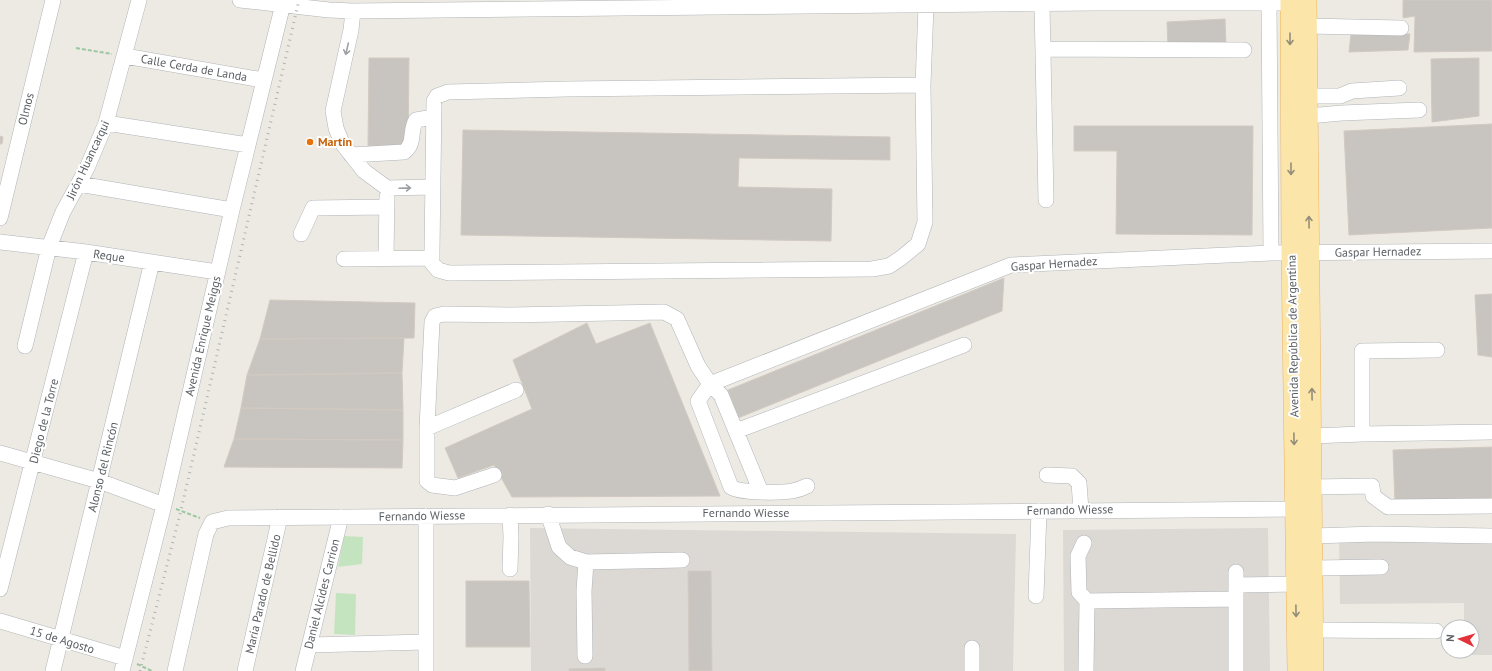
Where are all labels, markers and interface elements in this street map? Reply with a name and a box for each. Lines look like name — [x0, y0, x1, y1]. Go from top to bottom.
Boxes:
one-way arrow — [1286, 32, 1294, 45]
one-way arrow — [343, 43, 350, 56]
street label: Calle Cerda de Landa — [140, 51, 248, 84]
street label: Olmos — [14, 91, 37, 127]
street label: Jirón Huancarqui — [62, 118, 112, 203]
place label: Martín — [318, 134, 352, 149]
marker: Martín — [305, 137, 315, 147]
one-way arrow — [1287, 162, 1295, 175]
one-way arrow — [398, 184, 411, 192]
one-way arrow — [1306, 216, 1313, 229]
street label: Gaspar Hernadez — [1335, 243, 1421, 260]
street label: Reque — [92, 246, 126, 265]
street label: Gaspar Hernadez — [1010, 253, 1098, 274]
street label: Avenida República de Argentina — [1284, 255, 1301, 417]
street label: Avenida Enrique Meiggs — [181, 274, 224, 397]
street label: Diego de la Torre — [26, 377, 61, 465]
one-way arrow — [1308, 388, 1316, 401]
street label: Alonso del Rincón — [84, 420, 121, 514]
one-way arrow — [1290, 432, 1298, 445]
street label: Fernando Wiesse — [1026, 501, 1114, 518]
street label: Fernando Wiesse — [703, 505, 789, 520]
street label: Fernando Wiesse — [378, 507, 466, 524]
street label: María Parado de Bellido — [241, 533, 284, 655]
street label: Daniel Alcides Carrion — [301, 537, 342, 650]
one-way arrow — [1292, 604, 1300, 617]
north arrow — [1440, 619, 1480, 659]
street label: 15 de Agosto — [28, 623, 96, 656]
text: N — [1443, 634, 1457, 642]

